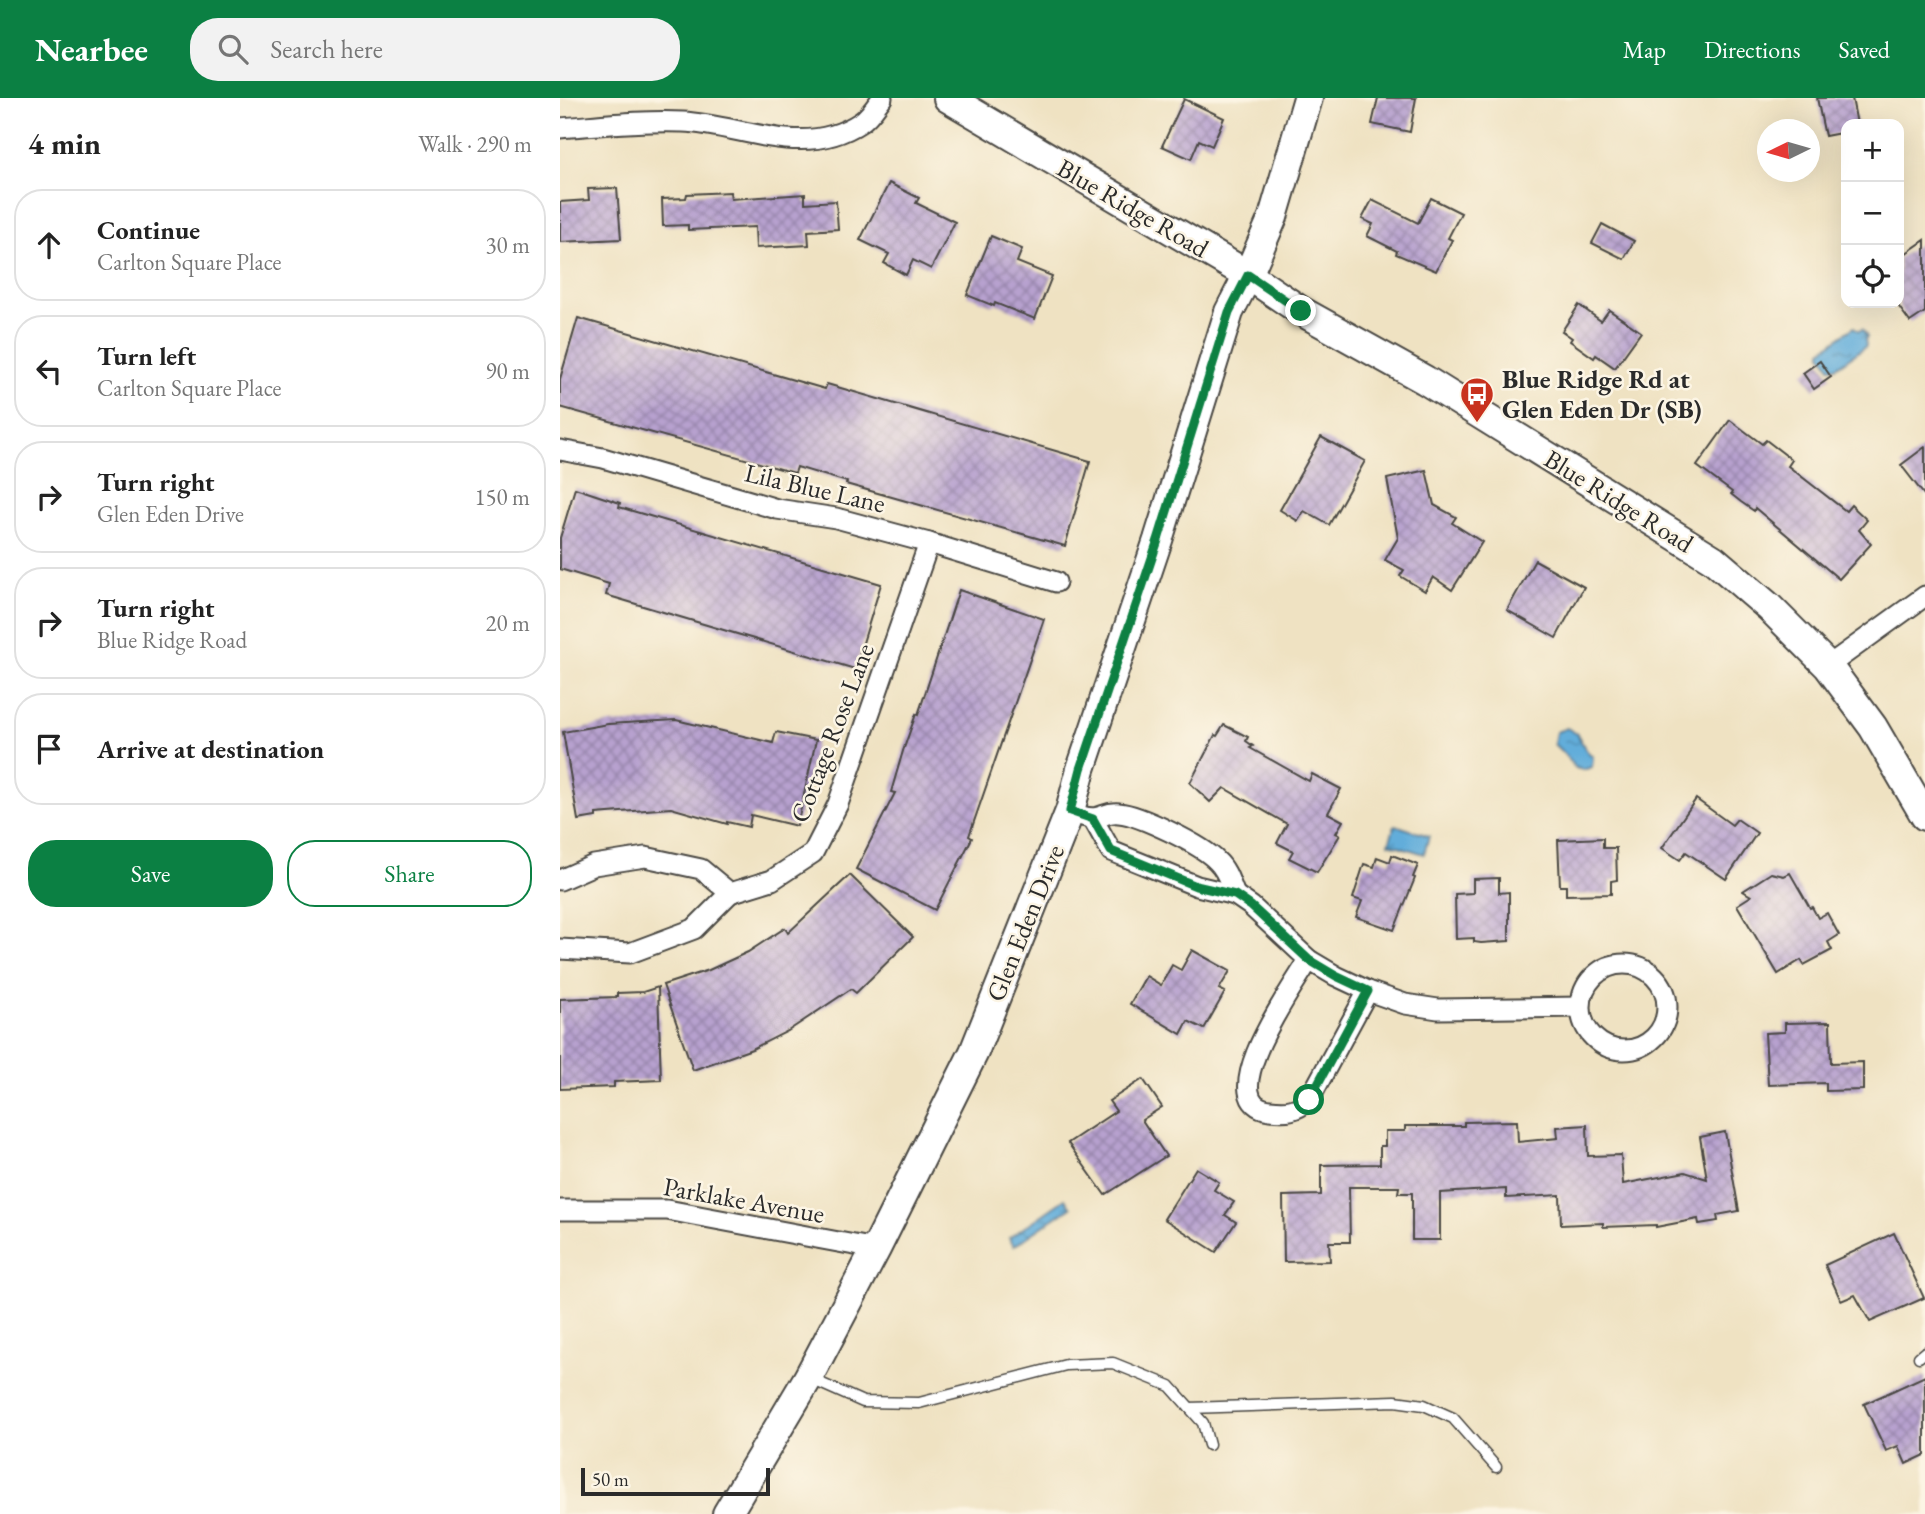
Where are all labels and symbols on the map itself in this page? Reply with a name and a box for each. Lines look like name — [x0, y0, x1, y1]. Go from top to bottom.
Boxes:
north arrow — [1757, 119, 1820, 182]
street label: Blue Ridge Road — [1051, 151, 1216, 266]
route end — [1285, 295, 1316, 326]
place label: Blue Ridge Rd at Glen Eden Dr (SB) — [1502, 362, 1702, 426]
bus stop icon: Blue Ridge Rd at Glen Eden Dr (SB) — [1458, 375, 1496, 424]
street label: Blue Ridge Road — [1538, 442, 1701, 561]
street label: Lila Blue Lane — [741, 455, 889, 521]
street label: Cottage Rose Lane — [782, 639, 882, 827]
street label: Glen Eden Drive — [978, 840, 1072, 1006]
route start — [1293, 1084, 1324, 1115]
street label: Parklake Avenue — [661, 1169, 827, 1231]
scale bar — [581, 1465, 770, 1497]

